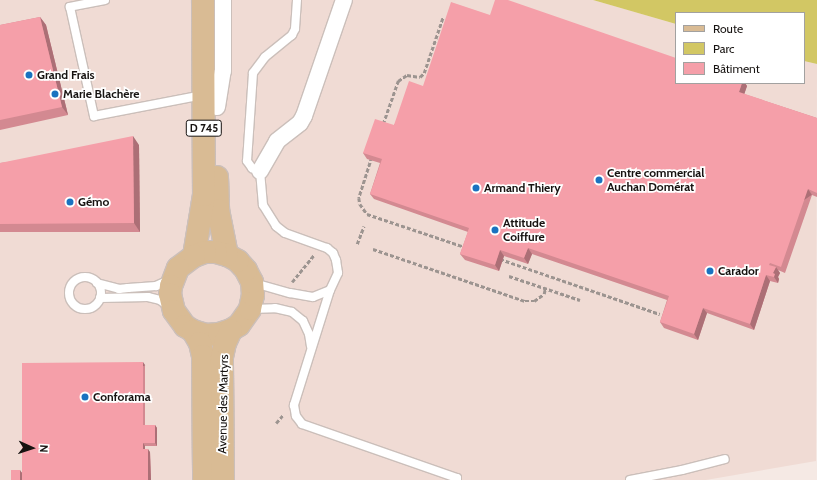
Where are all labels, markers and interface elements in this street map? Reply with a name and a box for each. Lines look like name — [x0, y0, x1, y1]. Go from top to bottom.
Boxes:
legend — [675, 12, 805, 84]
text: Route — [713, 21, 743, 36]
text: Parc — [713, 41, 735, 56]
text: Bâtiment — [713, 61, 760, 76]
place label: Grand Frais — [37, 68, 95, 82]
marker: Grand Frais — [24, 70, 34, 80]
place label: Marie Blachère — [63, 87, 139, 101]
marker: Marie Blachère — [50, 89, 60, 99]
road number: D 745 — [185, 119, 223, 137]
place label: Centre commercial Auchan Domérat — [607, 166, 704, 194]
marker: Centre commercial Auchan Domérat — [594, 175, 604, 185]
place label: Armand Thiery — [484, 181, 561, 195]
marker: Armand Thiery — [471, 183, 481, 193]
place label: Gémo — [78, 195, 109, 209]
marker: Gémo — [65, 197, 75, 207]
place label: Attitude Coiffure — [503, 216, 545, 244]
marker: Attitude Coiffure — [490, 225, 500, 235]
place label: Carador — [718, 264, 759, 278]
marker: Carador — [705, 266, 715, 276]
street label: Avenue des Martyrs — [215, 354, 231, 454]
place label: Conforama — [93, 390, 151, 404]
marker: Conforama — [80, 392, 90, 402]
north arrow — [12, 428, 52, 468]
text: N — [37, 444, 51, 453]

